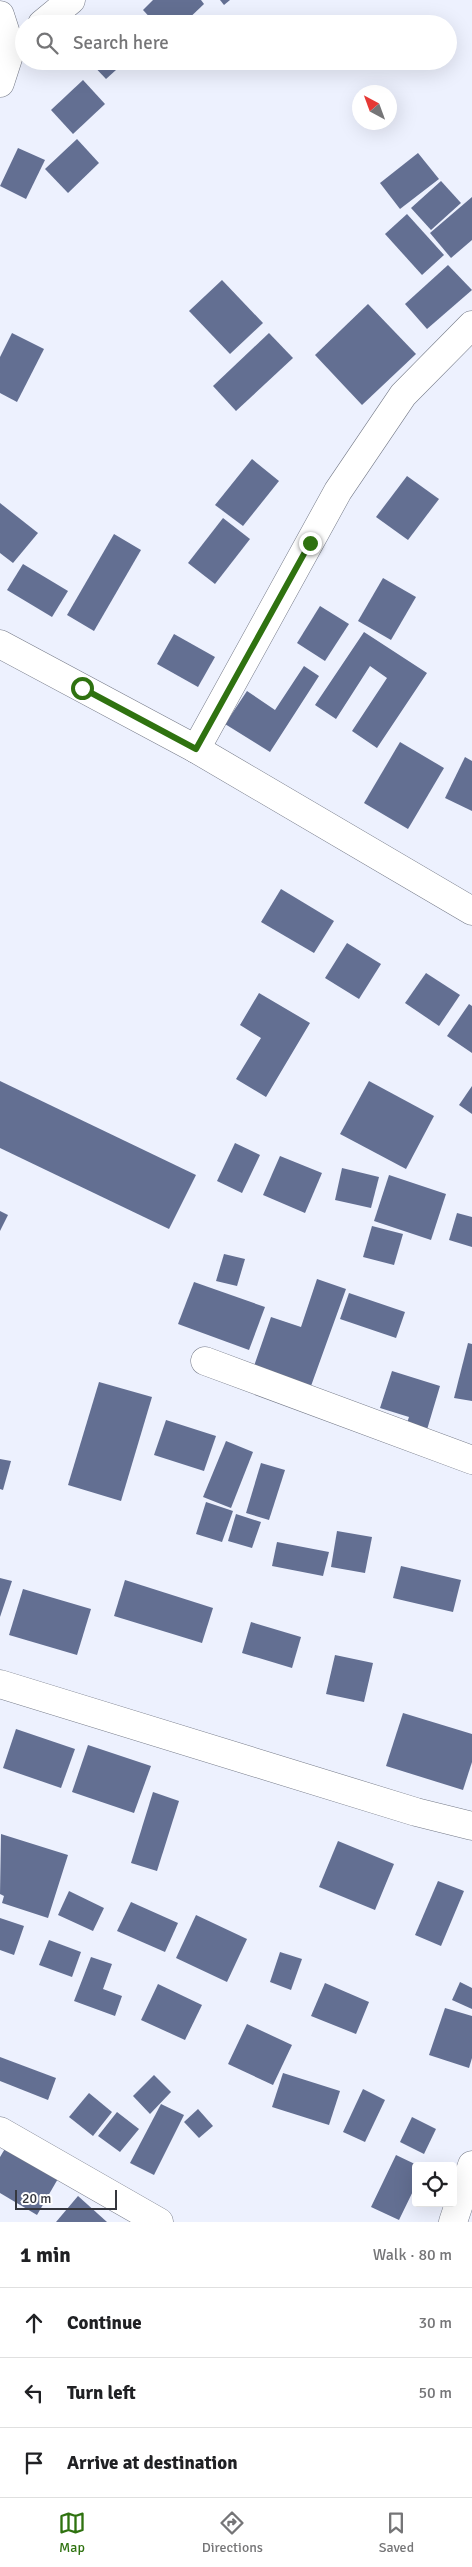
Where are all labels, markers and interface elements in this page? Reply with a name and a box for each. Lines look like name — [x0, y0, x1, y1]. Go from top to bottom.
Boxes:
search box — [15, 15, 457, 70]
icon: search — [33, 29, 61, 57]
text: Search here — [73, 31, 169, 55]
north arrow — [352, 85, 397, 130]
route end — [299, 532, 322, 555]
route start — [71, 677, 94, 700]
map controls — [412, 2162, 457, 2207]
button: locate — [412, 2162, 457, 2207]
scale bar — [15, 2187, 118, 2210]
text: 20 m — [22, 2190, 51, 2207]
text: 1 min — [20, 2242, 71, 2268]
text: Walk · 80 m — [373, 2245, 452, 2265]
icon: ahead — [20, 2309, 48, 2337]
text: Continue — [67, 2311, 142, 2335]
text: 30 m — [418, 2313, 452, 2333]
icon: left — [20, 2379, 48, 2407]
text: Turn left — [67, 2381, 136, 2405]
text: 50 m — [418, 2383, 452, 2403]
icon: arrive — [20, 2449, 48, 2477]
text: Arrive at destination — [67, 2451, 238, 2475]
tab: Map — [58, 2509, 86, 2556]
tab: Directions — [202, 2509, 263, 2556]
tab: Saved — [379, 2509, 414, 2556]

